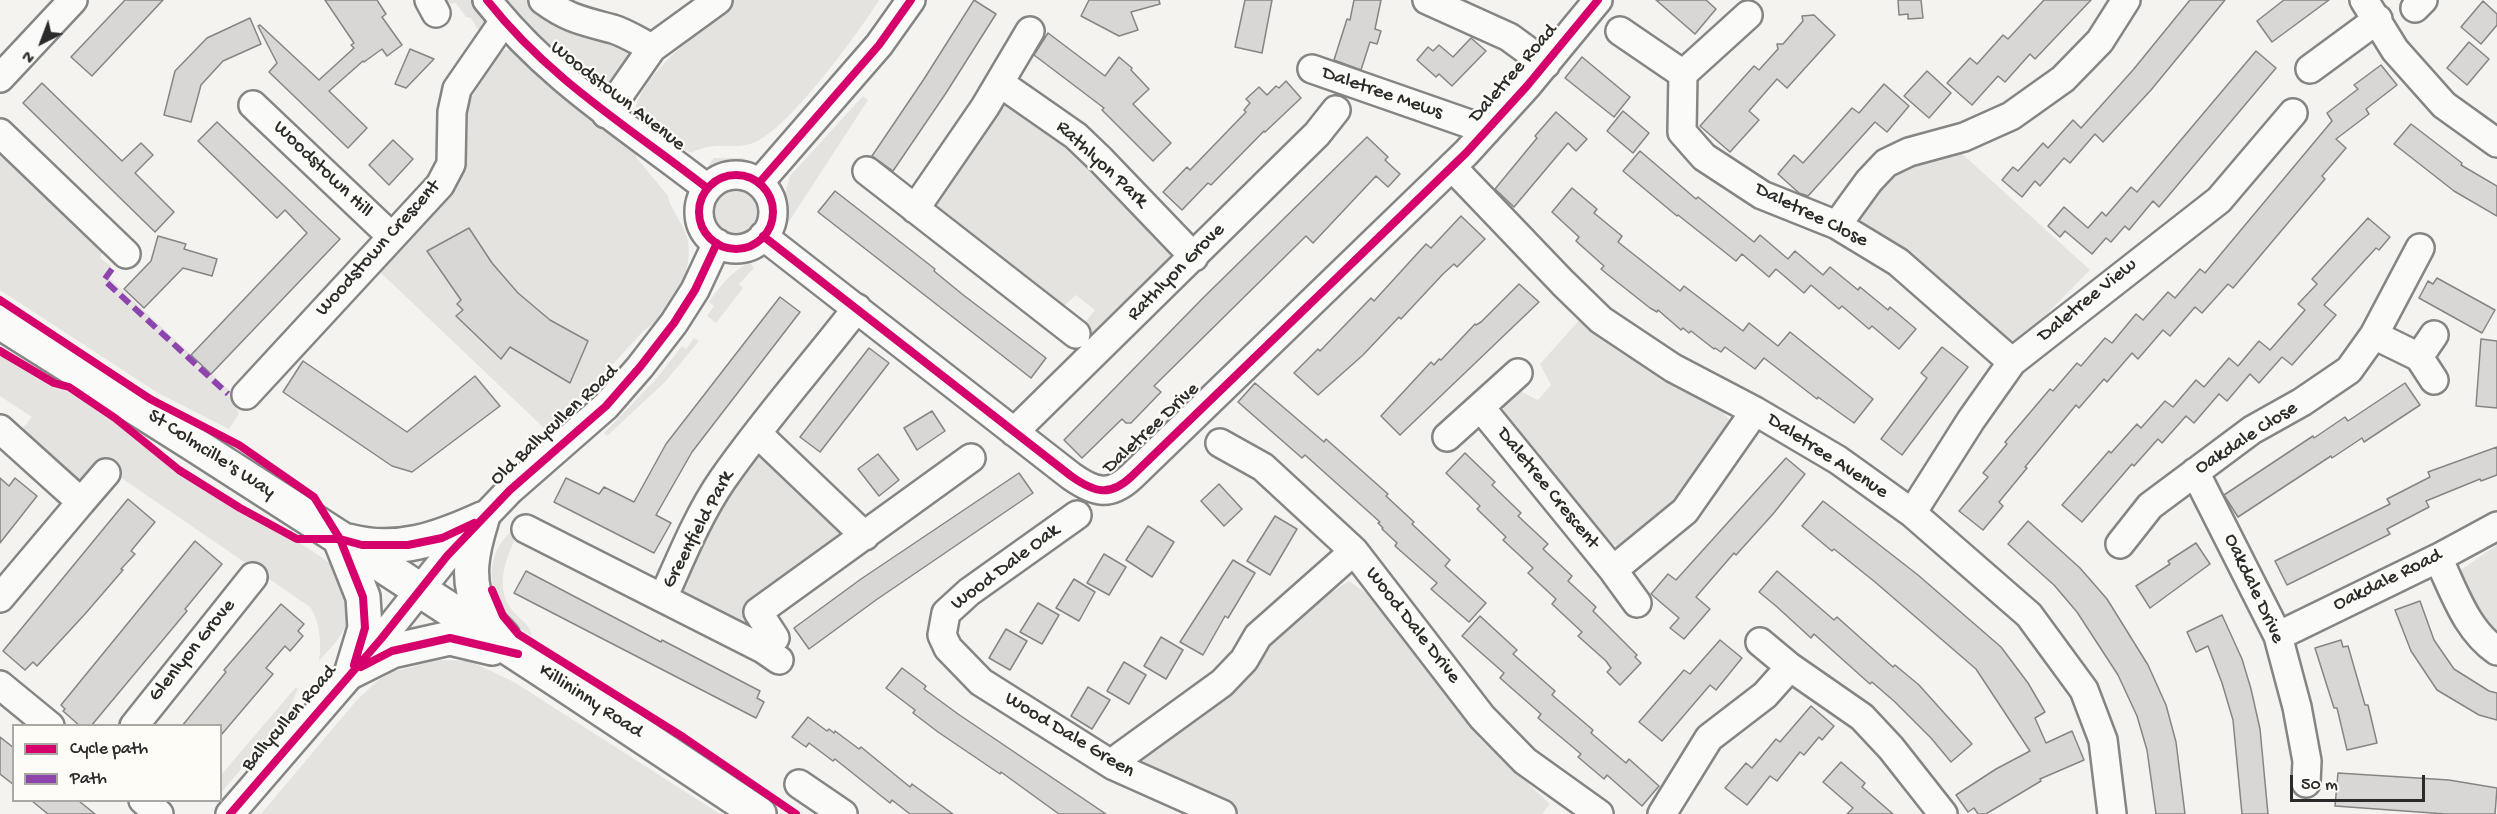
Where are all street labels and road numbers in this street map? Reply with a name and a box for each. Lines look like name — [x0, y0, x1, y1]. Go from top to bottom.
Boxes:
street label: Daletree Road — [1465, 20, 1563, 128]
street label: Woodstown Avenue — [544, 37, 690, 157]
street label: Daletree Mews — [1318, 62, 1446, 126]
street label: Woodstown Hill — [267, 116, 377, 224]
street label: Rathlyon Park — [1050, 116, 1152, 214]
street label: Woodstown Crescent — [311, 176, 447, 322]
street label: Daletree Close — [1751, 178, 1871, 254]
street label: Rathlyon Grove — [1123, 219, 1231, 327]
street label: Daletree View — [2034, 254, 2142, 348]
street label: Old Ballycullen Road — [486, 361, 624, 491]
street label: Daletree Drive — [1099, 378, 1205, 480]
street label: Oakdale Close — [2191, 397, 2303, 481]
street label: St Colmcille's Way — [143, 405, 279, 505]
street label: Daletree Avenue — [1762, 409, 1892, 505]
street label: Daletree Crescent — [1491, 423, 1603, 555]
street label: Greenfield Park — [658, 467, 740, 593]
street label: Wood Dale Oak — [947, 519, 1065, 617]
street label: Oakdale Drive — [2217, 530, 2289, 648]
street label: Oakdale Road — [2330, 544, 2446, 618]
street label: Wood Dale Drive — [1359, 563, 1465, 689]
street label: Glenlyon Grove — [144, 595, 242, 707]
street label: Killininny Road — [533, 659, 647, 745]
street label: Ballycullen Road — [237, 661, 343, 777]
street label: Wood Dale Green — [1000, 688, 1138, 784]

